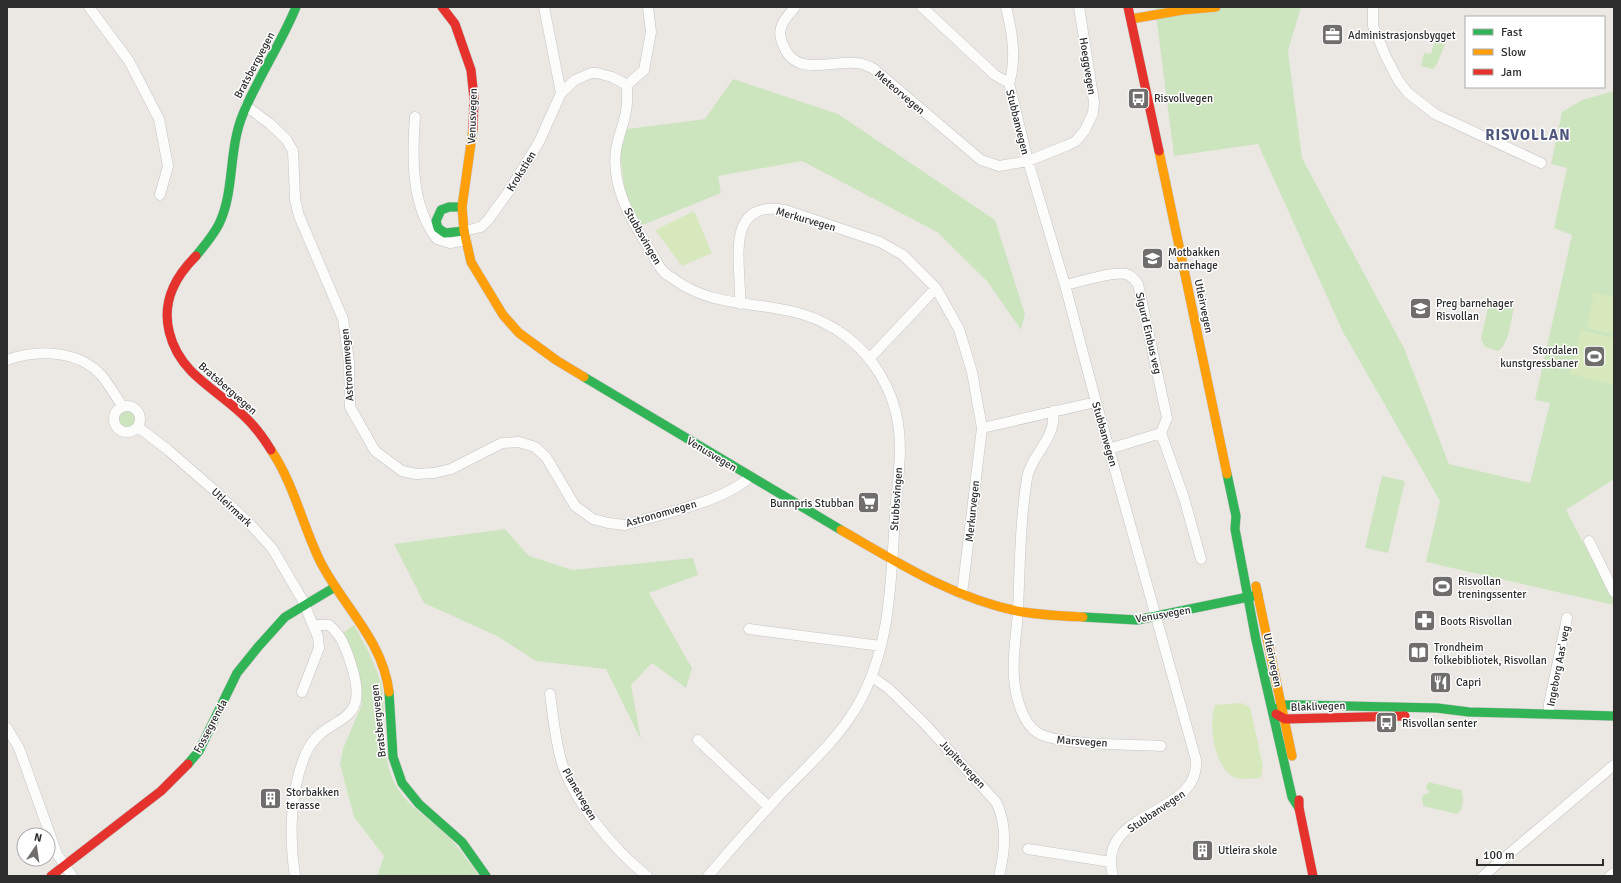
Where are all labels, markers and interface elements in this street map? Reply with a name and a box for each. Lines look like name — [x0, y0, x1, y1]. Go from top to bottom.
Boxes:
legend — [1465, 16, 1605, 88]
office icon: Administrasjonsbygget — [1320, 22, 1346, 48]
text: Fast — [1501, 25, 1522, 40]
place label: Administrasjonsbygget — [1348, 29, 1456, 42]
street label: Bratsbergvegen — [231, 30, 277, 101]
street label: Hoeggvegen — [1077, 36, 1098, 96]
text: Slow — [1501, 45, 1526, 60]
text: Jam — [1501, 65, 1522, 80]
street label: Meteorvegen — [872, 68, 927, 117]
bus stop icon: Risvollvegen — [1126, 85, 1152, 111]
street label: Venusvegen — [465, 88, 480, 144]
street label: Stubbanvegen — [1003, 88, 1032, 156]
place label: Risvollvegen — [1154, 92, 1213, 105]
district label: RISVOLLAN — [1485, 126, 1571, 144]
street label: Krokstien — [504, 149, 539, 194]
street label: Stubbsvingen — [621, 205, 664, 267]
street label: Merkurvegen — [774, 205, 837, 234]
school or university icon: Motbakken barnehage — [1139, 245, 1165, 271]
place label: Motbakken barnehage — [1168, 246, 1220, 272]
street label: Utleirvegen — [1191, 278, 1216, 334]
street label: Sigurd Einbus veg — [1133, 291, 1164, 375]
school or university icon: Preg barnehager Risvollan — [1407, 296, 1433, 322]
place label: Preg barnehager Risvollan — [1436, 297, 1513, 323]
street label: Astronomvegen — [338, 328, 357, 402]
sports icon: Stordalen kunstgressbaner — [1581, 343, 1607, 369]
place label: Stordalen kunstgressbaner — [1500, 344, 1578, 370]
street label: Bratsbergvegen — [196, 359, 260, 417]
street label: Stubbanvegen — [1089, 400, 1120, 468]
street label: Venusvegen — [684, 434, 739, 474]
street label: Stubbsvingen — [888, 467, 905, 531]
street label: Merkurvegen — [963, 480, 982, 542]
street label: Utleirmark — [209, 485, 255, 530]
supermarket icon: Bunnpris Stubban — [856, 490, 882, 516]
street label: Astronomvegen — [624, 497, 698, 530]
place label: Bunnpris Stubban — [770, 497, 854, 510]
sports icon: Risvollan treningssenter — [1430, 574, 1456, 600]
place label: Risvollan treningssenter — [1458, 575, 1526, 601]
street label: Venusvegen — [1134, 603, 1192, 626]
pharmacy icon: Boots Risvollan — [1411, 608, 1437, 634]
place label: Boots Risvollan — [1440, 615, 1512, 628]
street label: Ingeborg Aas' veg — [1544, 624, 1573, 708]
street label: Utleirvegen — [1260, 632, 1285, 688]
library icon: Trondheim folkebibliotek, Risvollan — [1405, 640, 1431, 666]
place label: Trondheim folkebibliotek, Risvollan — [1434, 641, 1547, 667]
restaurant icon: Capri — [1428, 669, 1454, 695]
place label: Capri — [1456, 676, 1481, 689]
street label: Bratsbergvegen — [368, 684, 389, 758]
street label: Fossegrenda — [191, 697, 230, 755]
street label: Blaklivegen — [1291, 699, 1346, 714]
bus stop icon: Risvollan senter — [1374, 710, 1400, 736]
place label: Risvollan senter — [1402, 717, 1477, 730]
street label: Marsvegen — [1056, 733, 1108, 750]
street label: Jupitervegen — [937, 738, 988, 791]
street label: Planetvegen — [559, 766, 600, 823]
building icon: Storbakken terasse — [257, 785, 283, 811]
place label: Storbakken terasse — [286, 786, 339, 812]
street label: Stubbanvegen — [1125, 787, 1188, 835]
north arrow — [16, 827, 56, 867]
text: N — [33, 831, 43, 845]
building icon: Utleira skole — [1189, 837, 1215, 863]
scale bar — [1477, 841, 1603, 867]
place label: Utleira skole — [1218, 844, 1277, 857]
text: 100 m — [1483, 848, 1515, 863]

